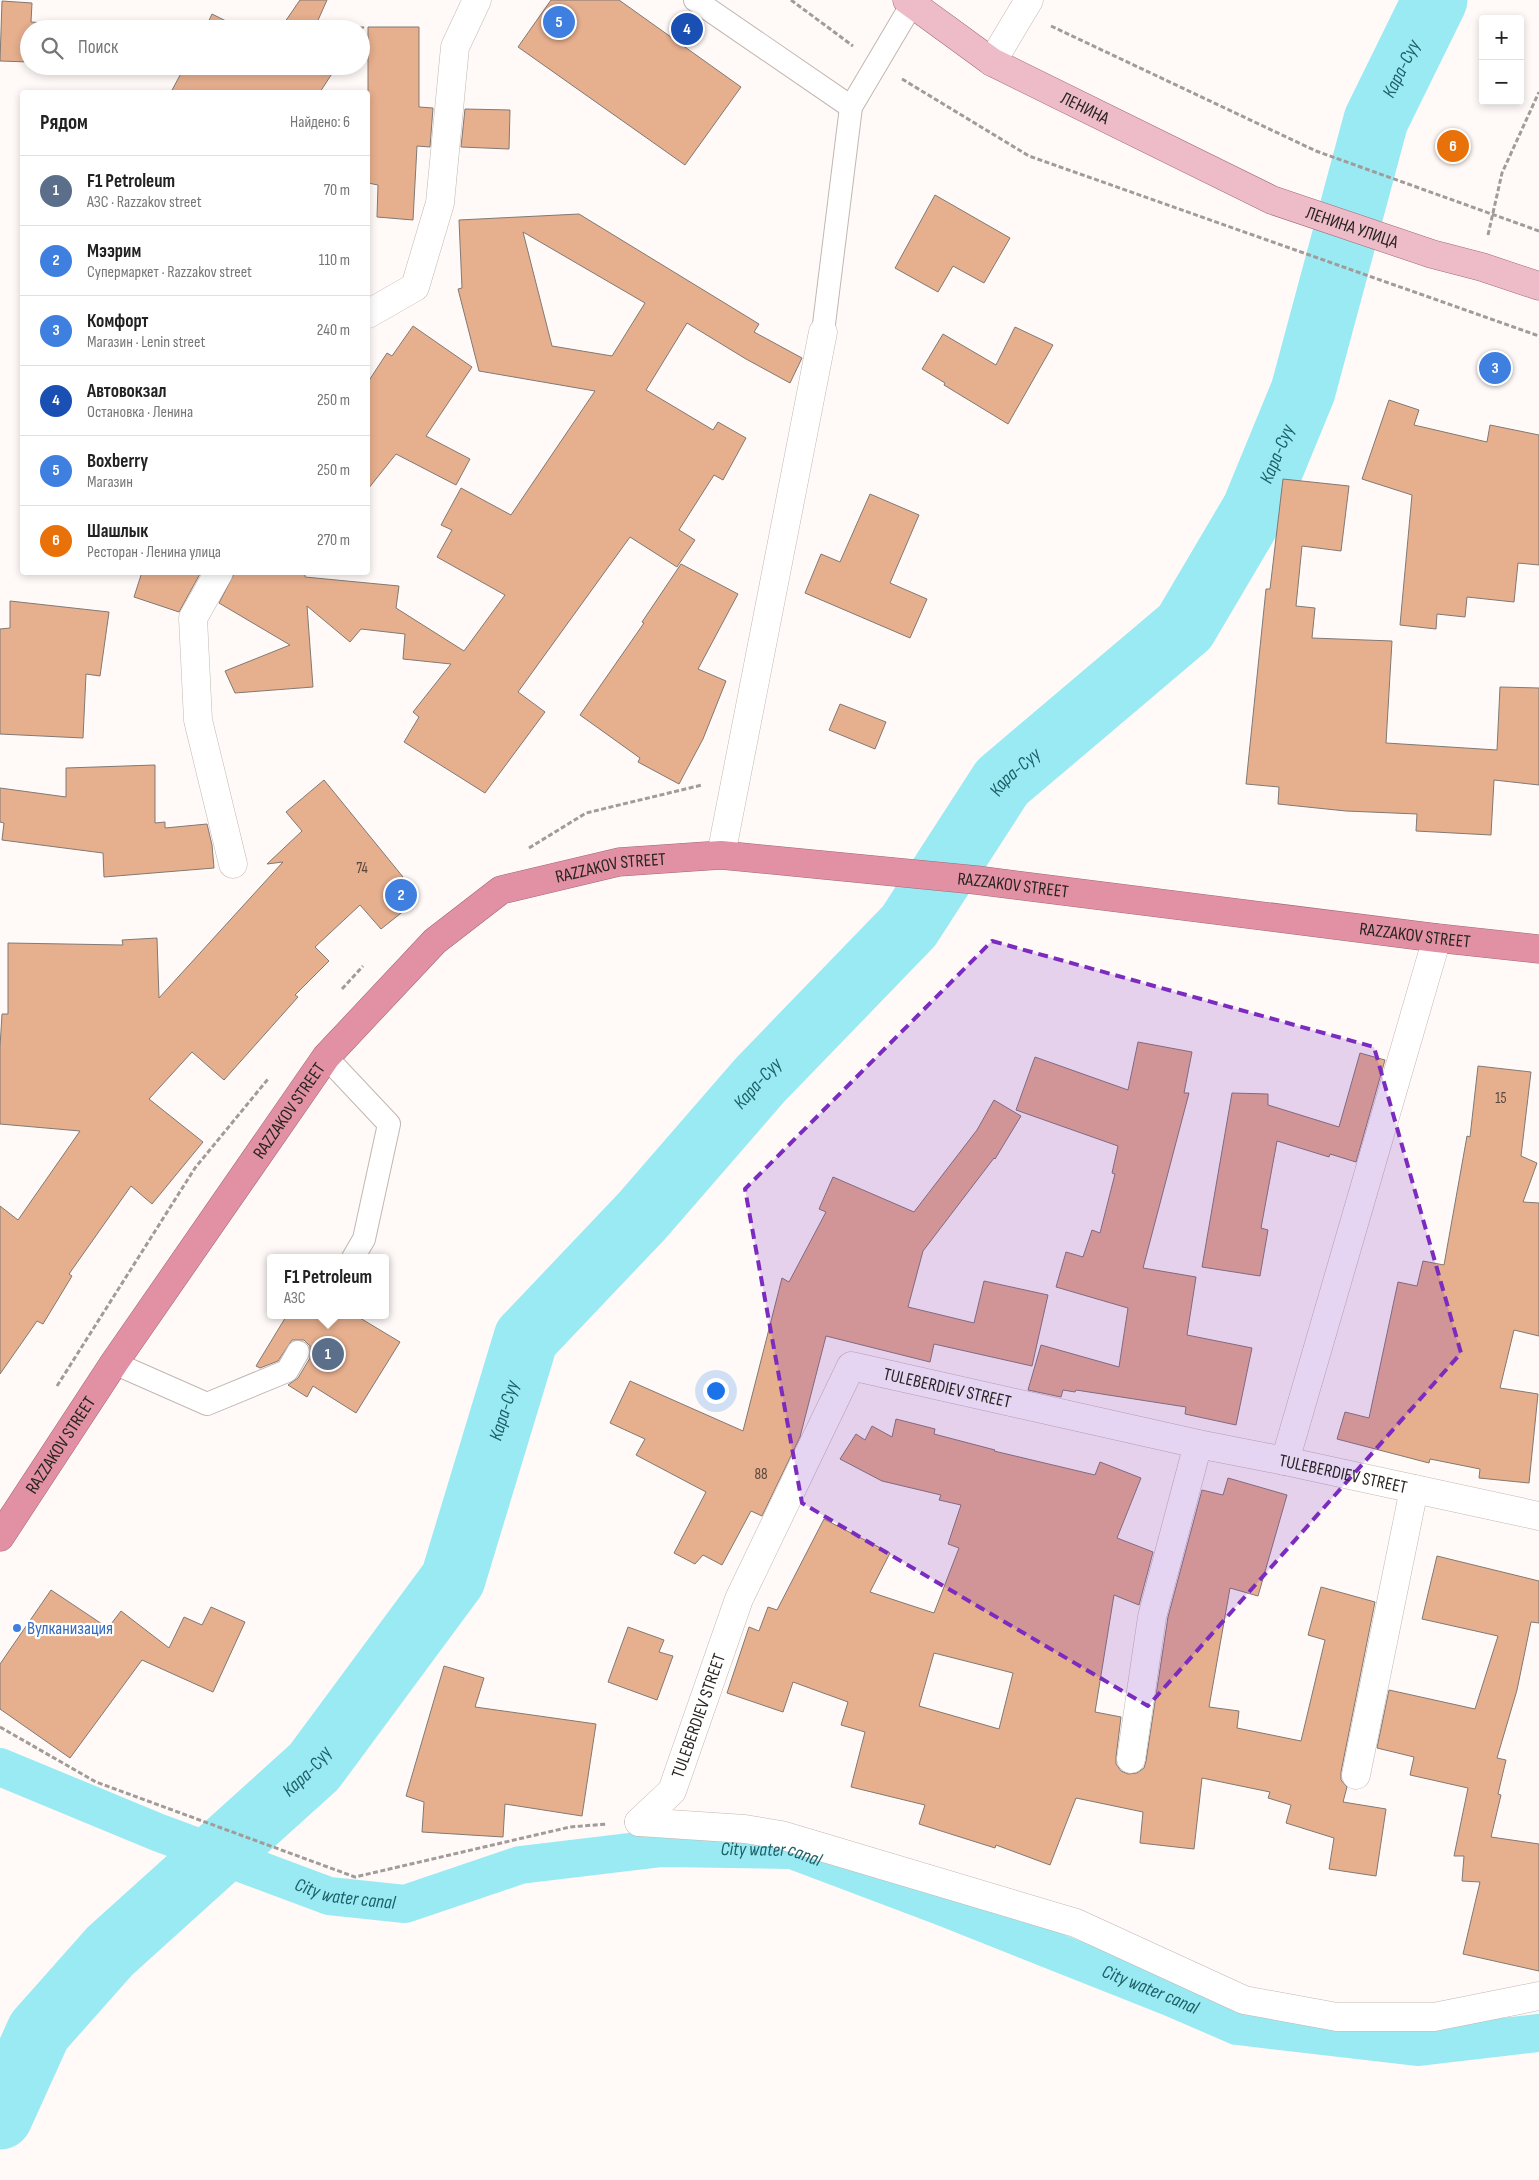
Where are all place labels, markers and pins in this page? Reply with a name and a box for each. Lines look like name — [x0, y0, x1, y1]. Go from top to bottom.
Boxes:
pin: 5 — [543, 3, 575, 41]
pin: 4 — [671, 10, 703, 48]
pin: 6 — [1437, 127, 1469, 165]
pin: 3 — [1479, 349, 1511, 387]
pin: 2 — [385, 876, 417, 914]
pin: 1 — [312, 1335, 344, 1373]
place label: Вулканизация — [27, 1618, 113, 1639]
marker: Вулканизация — [11, 1622, 23, 1634]

